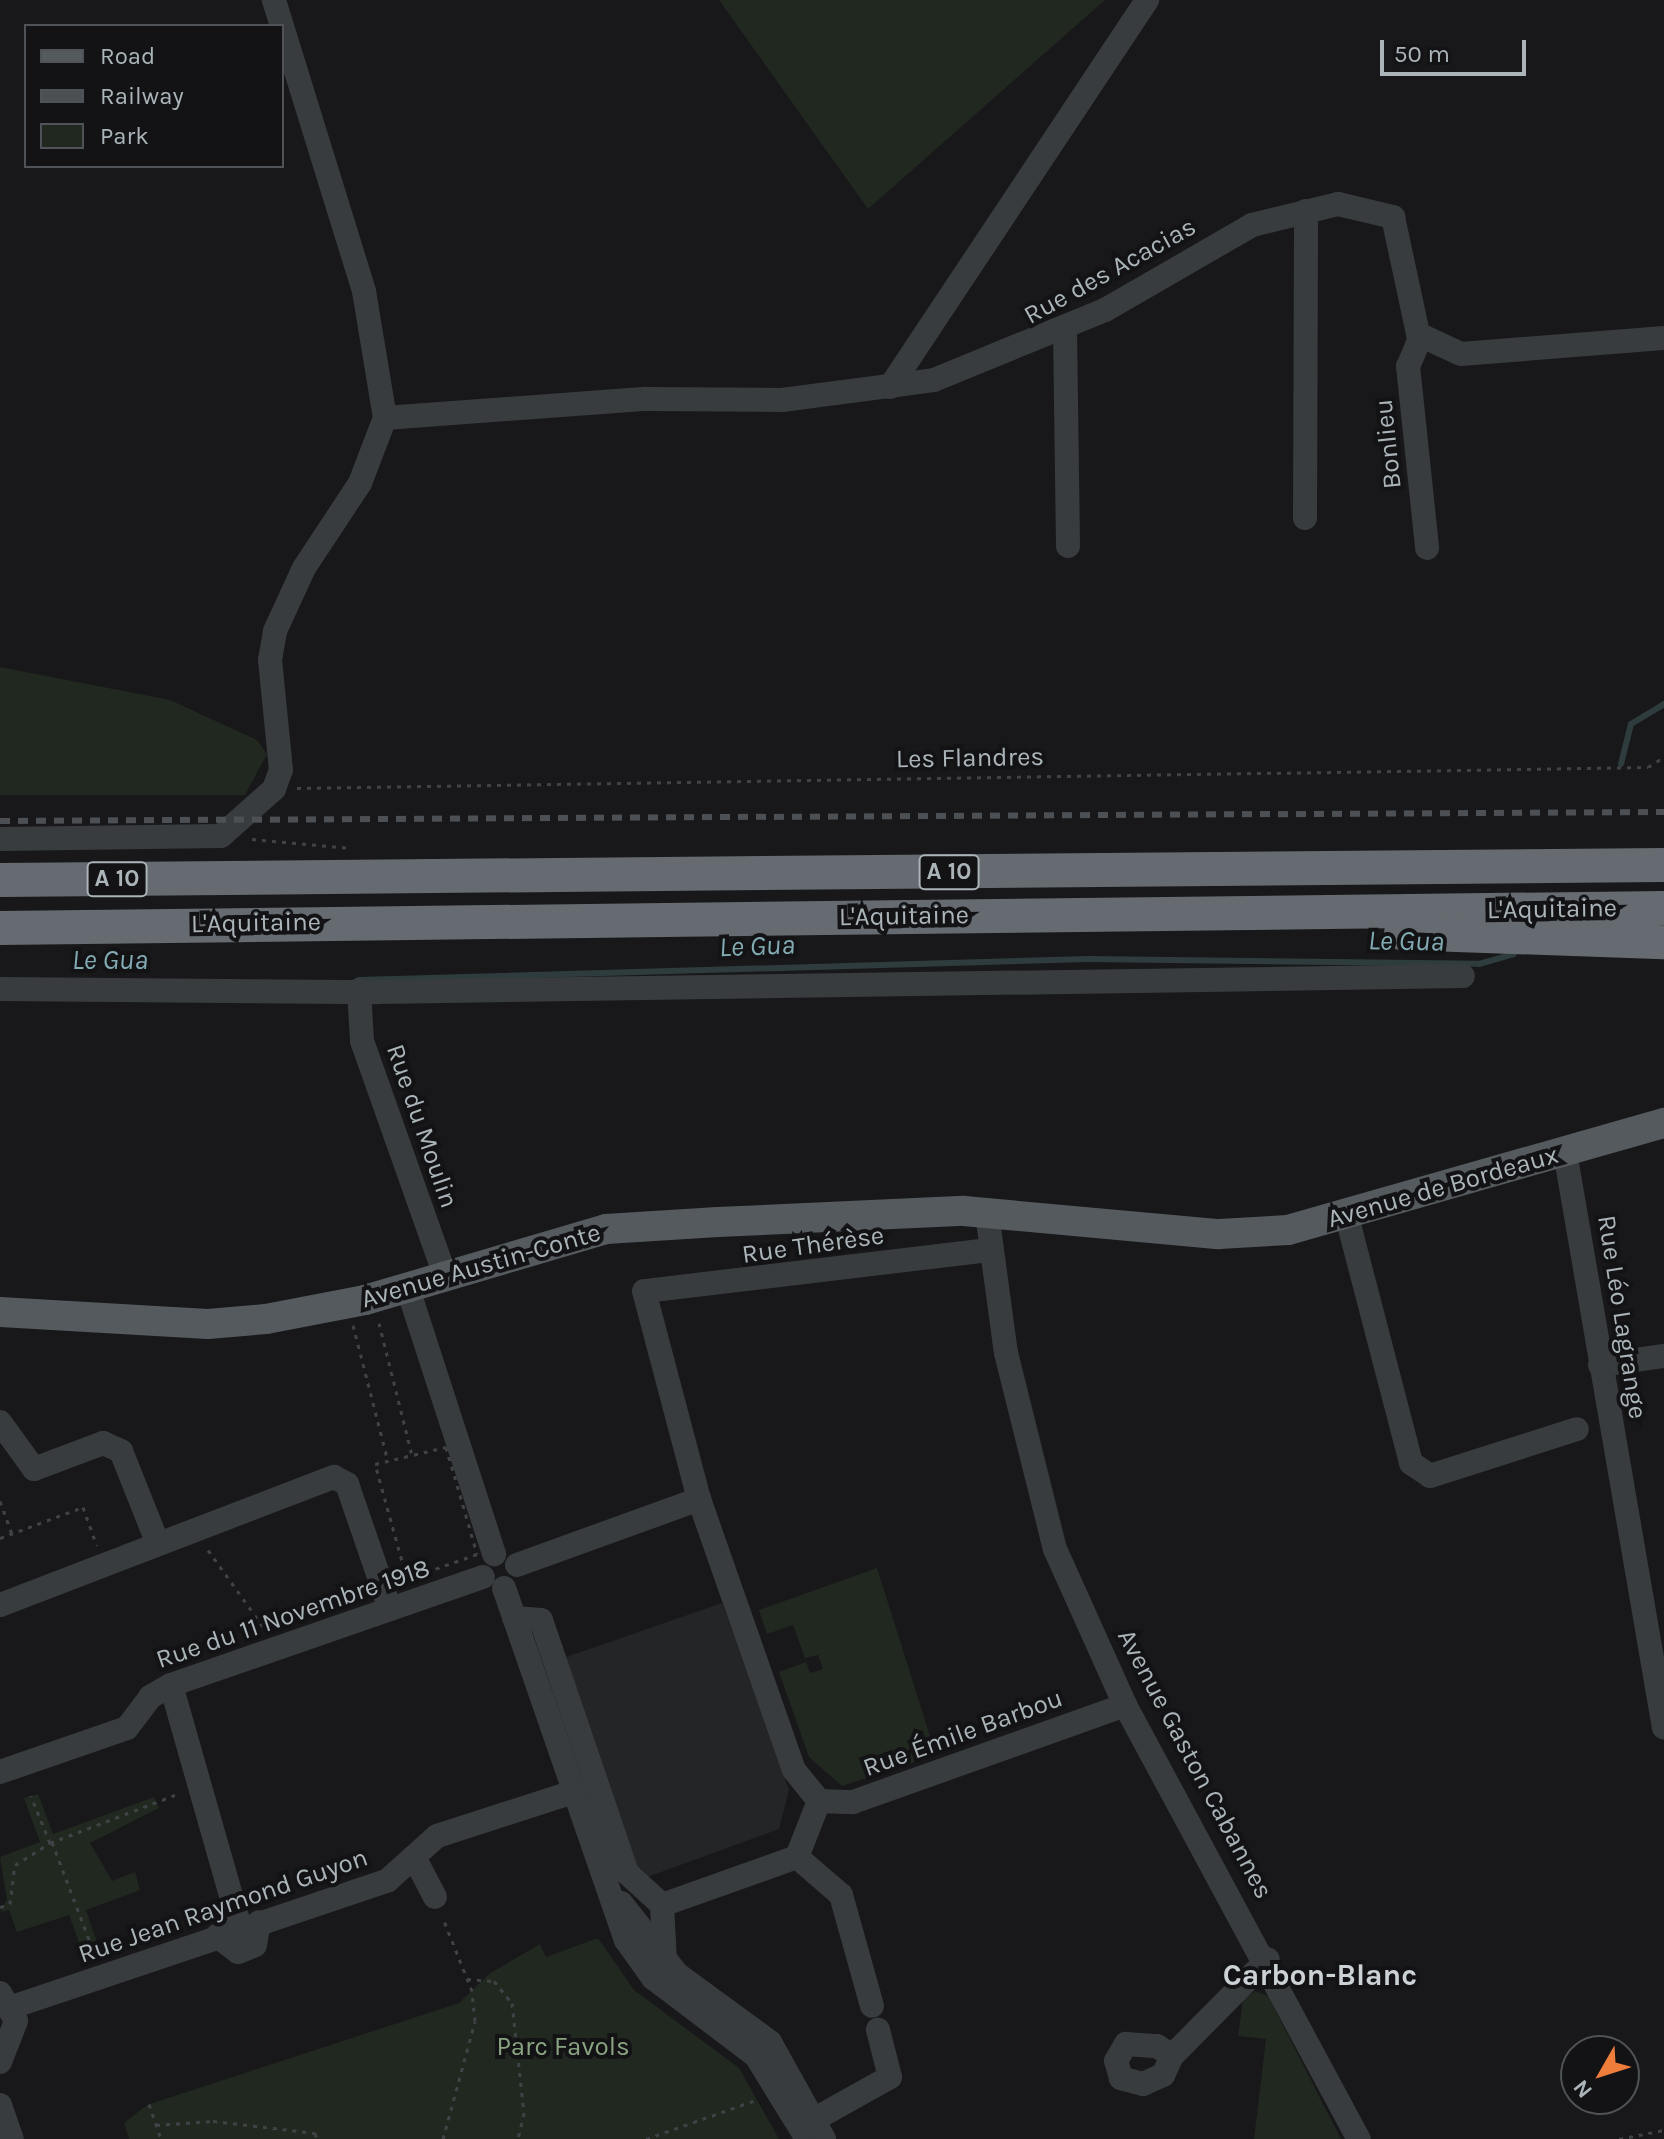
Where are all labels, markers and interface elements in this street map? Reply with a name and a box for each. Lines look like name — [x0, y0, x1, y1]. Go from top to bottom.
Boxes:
legend — [24, 24, 284, 168]
scale bar — [1384, 24, 1530, 74]
text: 50 m — [1394, 40, 1450, 68]
text: Road — [100, 42, 155, 70]
text: Railway — [100, 82, 184, 110]
text: Park — [100, 122, 149, 150]
street label: Rue des Acacias — [1019, 211, 1201, 331]
street label: Bonlieu — [1368, 398, 1408, 490]
street label: Les Flandres — [896, 741, 1044, 775]
road number: A 10 — [917, 852, 981, 892]
road number: A 10 — [85, 859, 149, 899]
street label: L'Aquitaine — [1487, 892, 1617, 926]
street label: L'Aquitaine — [839, 899, 969, 933]
street label: L'Aquitaine — [191, 906, 321, 940]
water label: Le Gua — [1368, 924, 1444, 958]
water label: Le Gua — [718, 928, 796, 964]
water label: Le Gua — [72, 943, 148, 977]
street label: Rue du Moulin — [379, 1040, 465, 1212]
street label: Avenue de Bordeaux — [1324, 1139, 1562, 1235]
street label: Rue Léo Lagrange — [1591, 1213, 1653, 1421]
street label: Avenue Austin-Conte — [358, 1217, 604, 1315]
street label: Rue Thérèse — [740, 1220, 886, 1270]
street label: Rue du 11 Novembre 1918 — [152, 1553, 434, 1675]
street label: Avenue Gaston Cabannes — [1111, 1624, 1279, 1904]
street label: Rue Émile Barbou — [859, 1682, 1067, 1784]
street label: Rue Jean Raymond Guyon — [74, 1842, 372, 1970]
district label: Carbon-Blanc — [1223, 1957, 1417, 1993]
park label: Parc Favols — [496, 2031, 630, 2063]
north arrow — [1560, 2035, 1640, 2115]
text: N — [1568, 2075, 1598, 2103]

